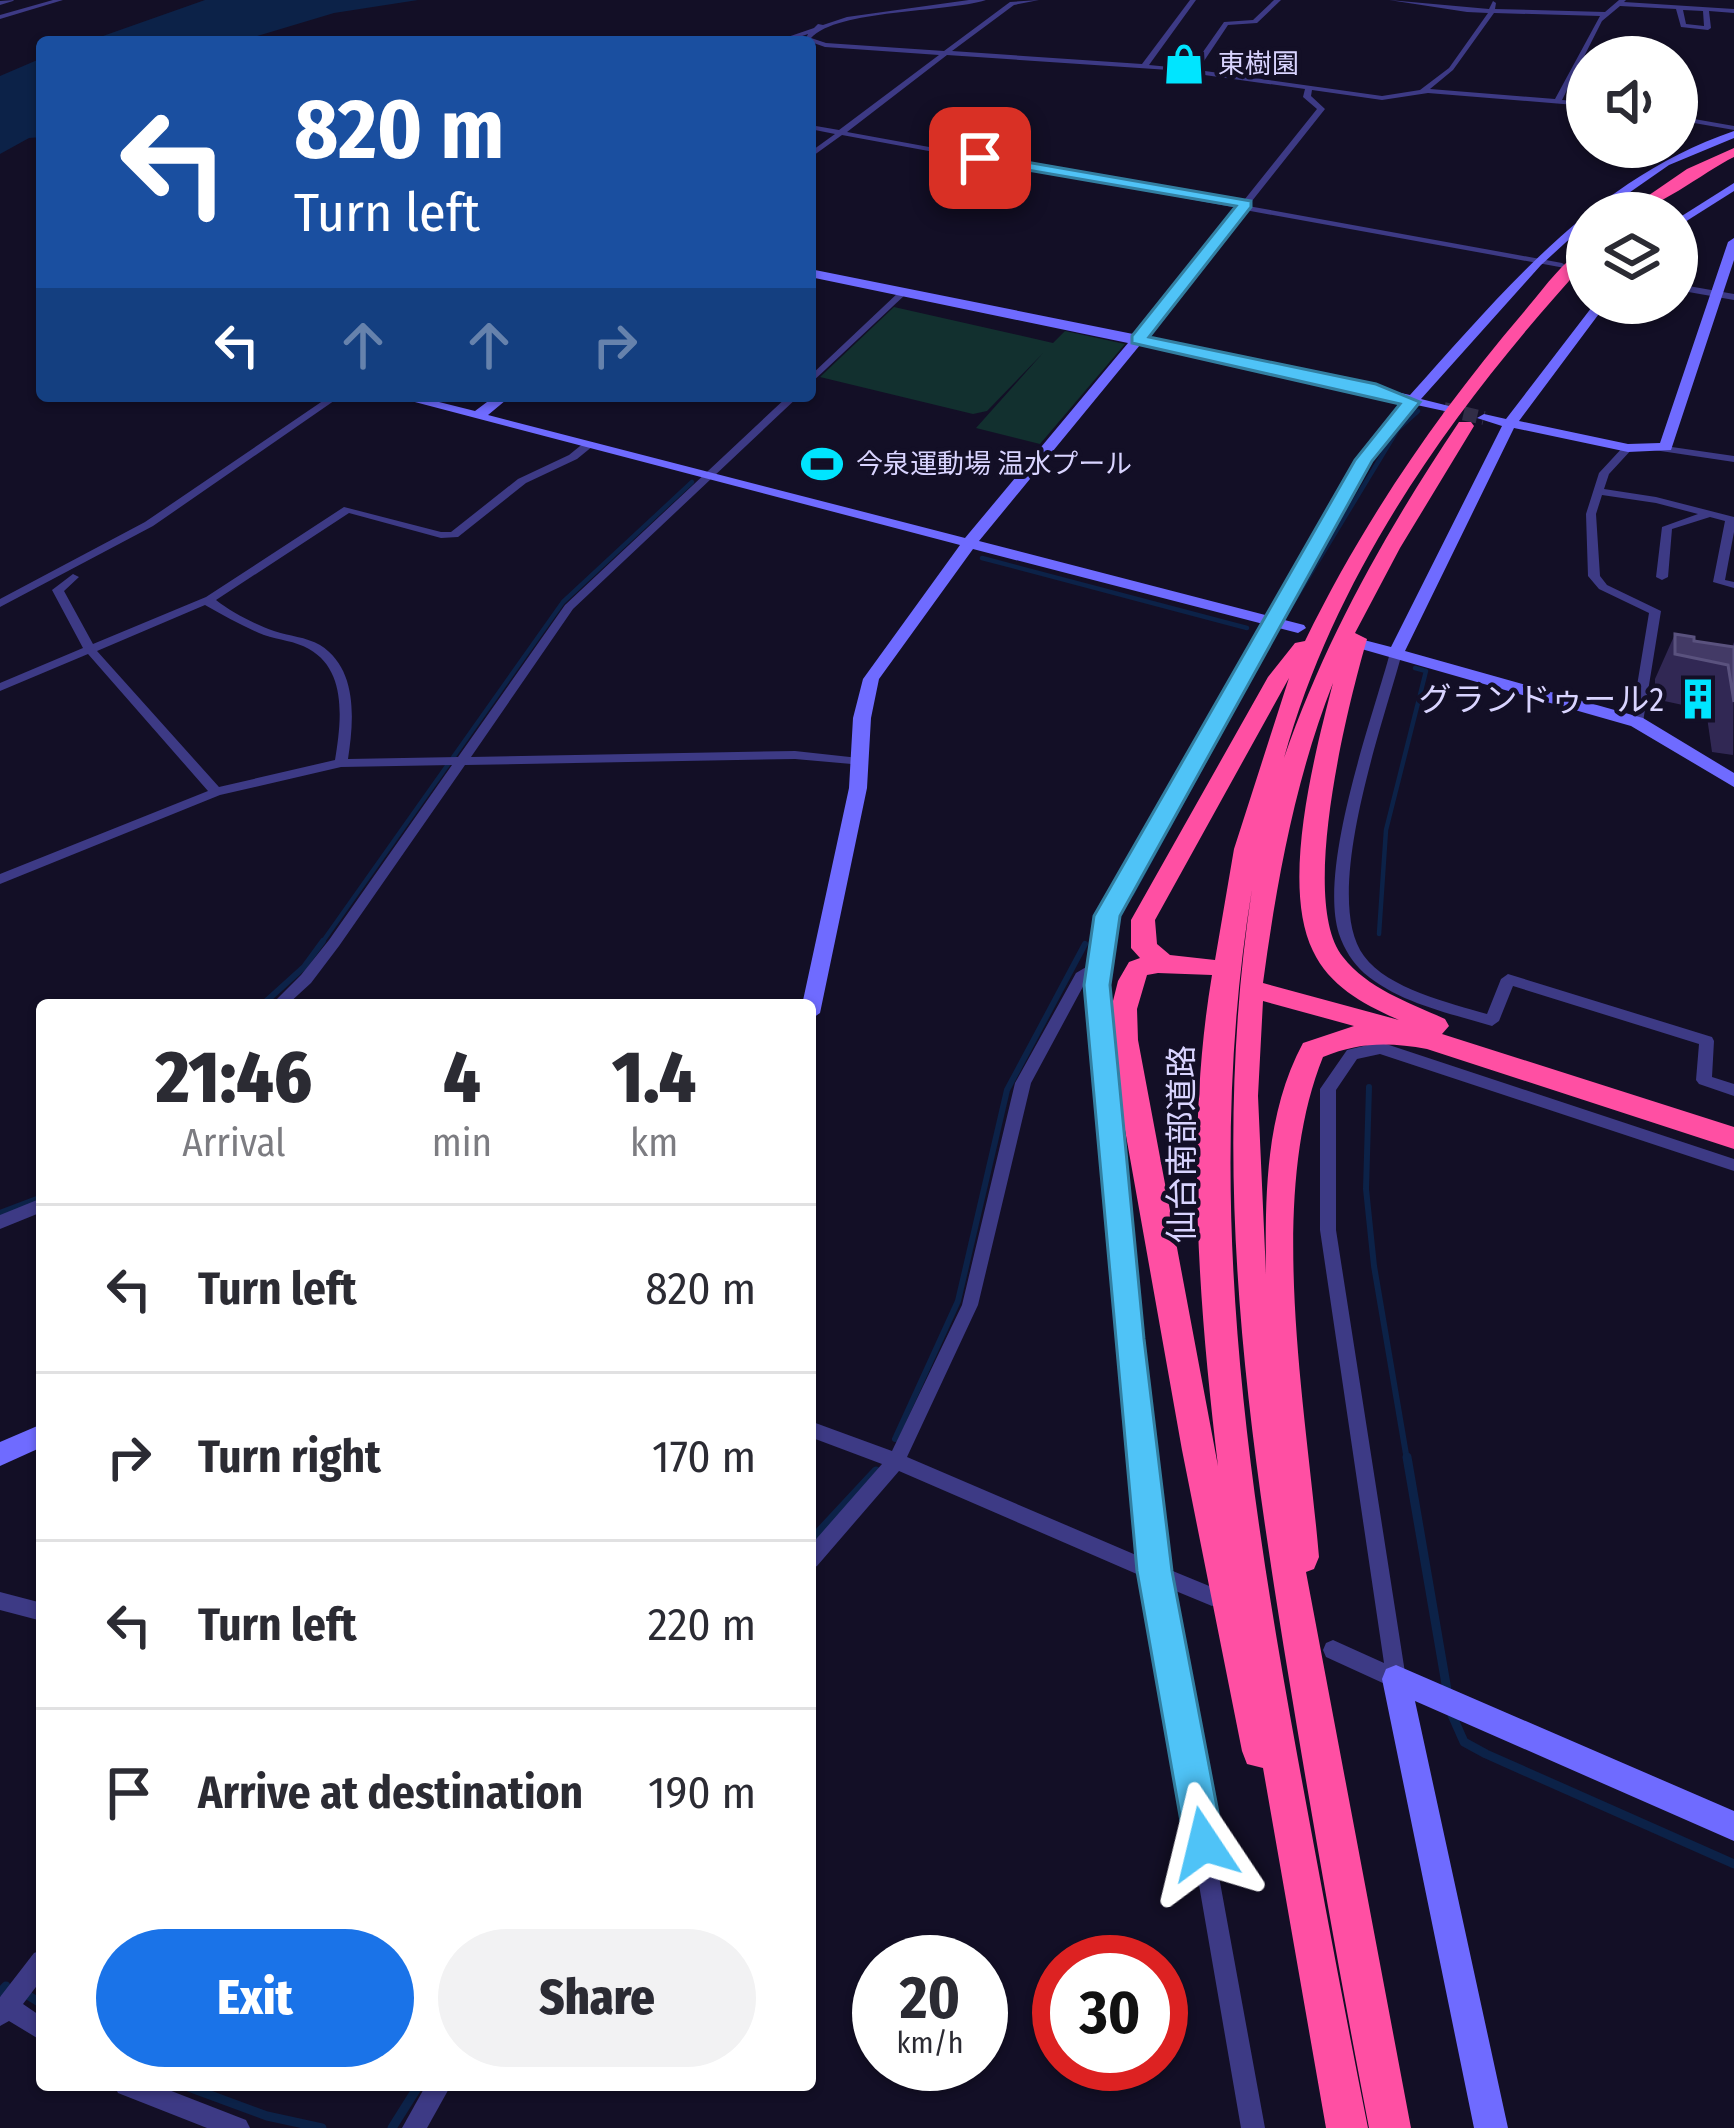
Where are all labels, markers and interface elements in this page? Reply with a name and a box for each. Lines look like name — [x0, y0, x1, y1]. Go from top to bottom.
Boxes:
map controls — [1566, 36, 1698, 324]
button: sound — [1566, 36, 1698, 168]
shop icon: 東樹園 — [1161, 41, 1207, 87]
place label: 東樹園 — [1218, 48, 1299, 80]
text: 820 m — [294, 79, 504, 180]
icon: left — [96, 84, 252, 240]
pin — [929, 107, 1031, 209]
icon: arrive — [947, 125, 1013, 191]
text: Turn left — [294, 181, 480, 245]
button: layers — [1566, 192, 1698, 324]
icon: left — [204, 312, 270, 378]
icon: ahead — [330, 312, 396, 378]
icon: ahead — [456, 312, 522, 378]
icon: right — [582, 312, 648, 378]
sports icon: 今泉運動場 温水プール — [799, 441, 845, 487]
place label: 今泉運動場 温水プール — [856, 448, 1132, 480]
building icon: グランドゥール2 — [1675, 676, 1721, 722]
place label: グランドゥール2 — [1418, 680, 1664, 720]
text: 21:46 — [156, 1035, 312, 1121]
text: 4 — [443, 1035, 481, 1121]
text: 1.4 — [612, 1035, 696, 1121]
street label: 仙台南部道路 — [1162, 1045, 1202, 1243]
text: Arrival — [182, 1120, 286, 1166]
text: min — [432, 1120, 492, 1166]
text: km — [630, 1120, 678, 1166]
icon: left — [96, 1256, 162, 1322]
text: Turn left — [198, 1262, 357, 1316]
text: 820 m — [645, 1262, 756, 1316]
icon: right — [96, 1424, 162, 1490]
text: Turn right — [198, 1430, 381, 1484]
text: 170 m — [652, 1430, 756, 1484]
icon: left — [96, 1592, 162, 1658]
text: Turn left — [198, 1598, 357, 1652]
text: 220 m — [648, 1598, 756, 1652]
icon: arrive — [96, 1760, 162, 1826]
text: Arrive at destination — [198, 1766, 583, 1820]
text: 190 m — [648, 1766, 756, 1820]
position arrow — [1141, 1781, 1267, 1907]
button: Exit — [96, 1929, 414, 2067]
button: Share — [438, 1929, 756, 2067]
speed limit sign: 30 — [1032, 1935, 1188, 2091]
text: 20 — [900, 1962, 960, 2034]
text: km/h — [897, 2025, 963, 2061]

